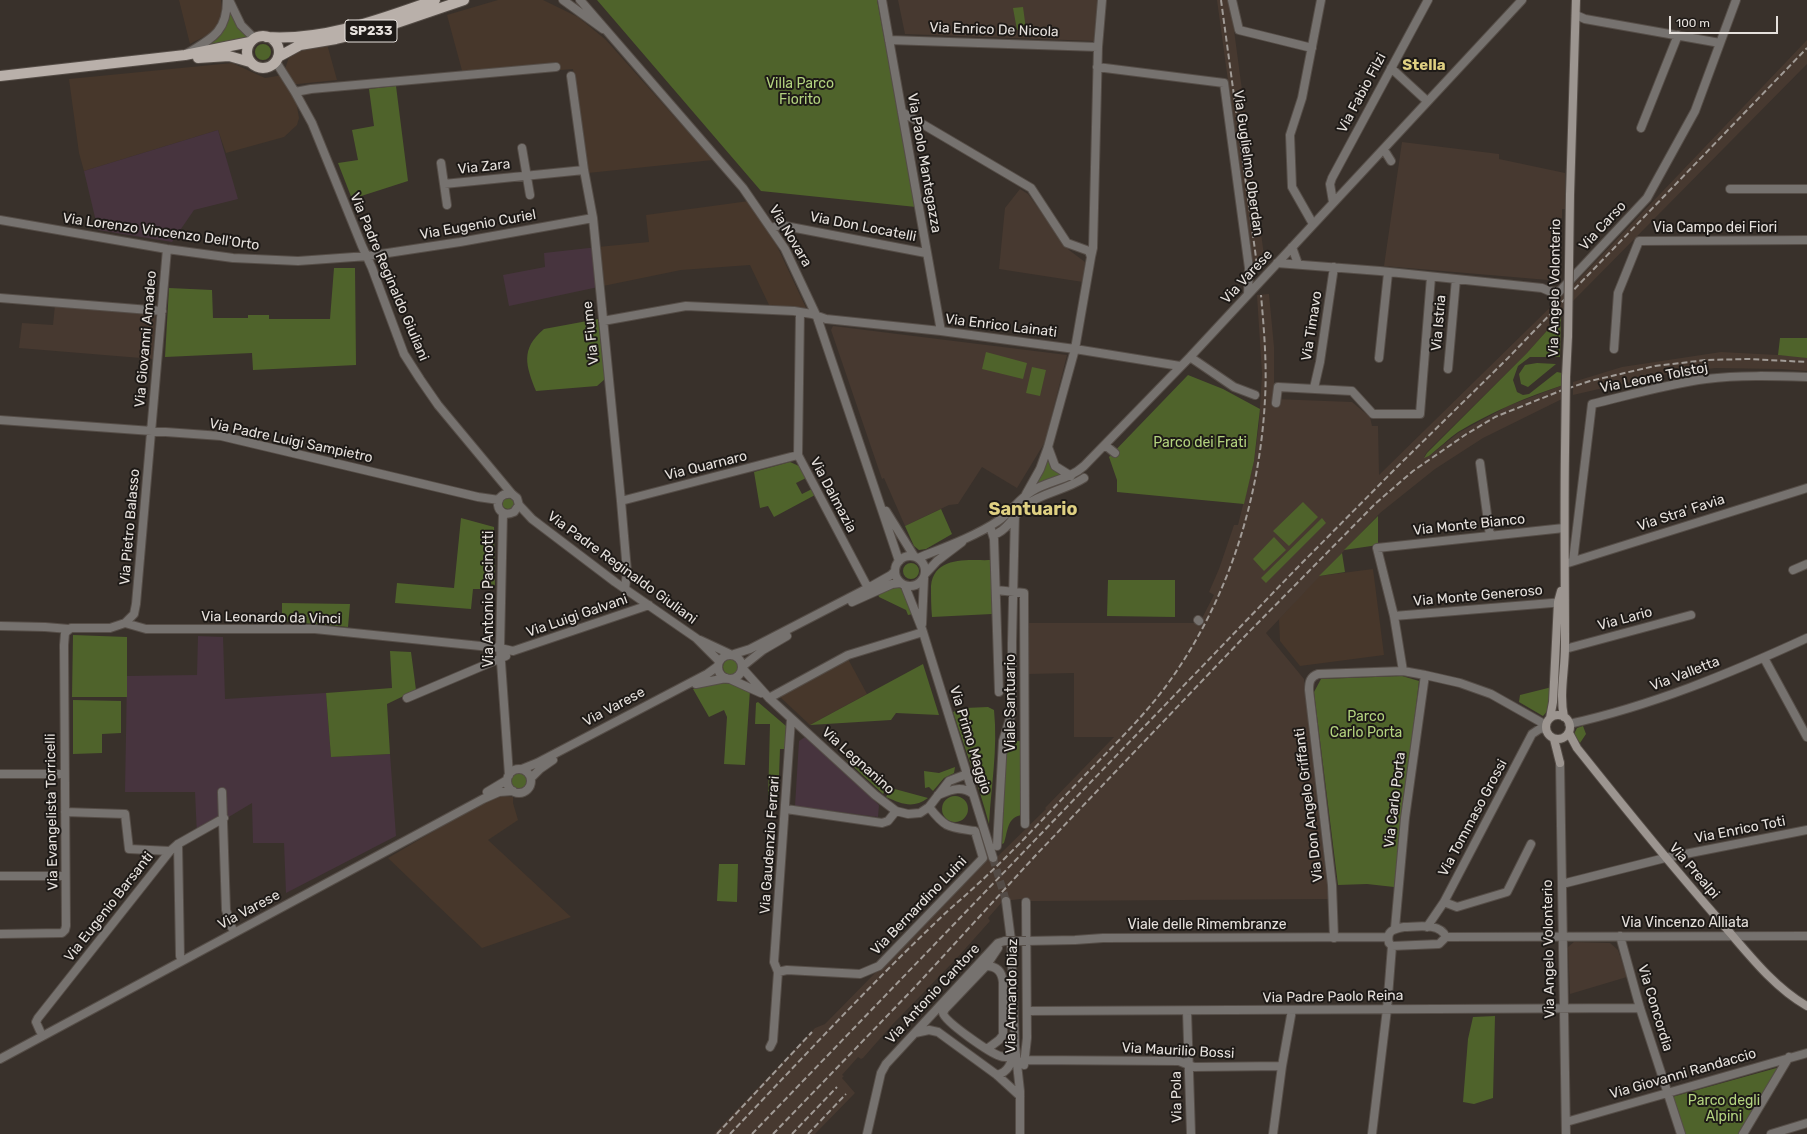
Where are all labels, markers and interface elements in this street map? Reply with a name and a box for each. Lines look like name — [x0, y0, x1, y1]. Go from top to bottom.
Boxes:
scale bar — [1671, 8, 1780, 34]
text: 100 m — [1676, 16, 1710, 30]
street label: Via Enrico De Nicola — [929, 19, 1059, 41]
road number: SP233 — [345, 20, 397, 42]
street label: Via Fabio Filzi — [1334, 50, 1390, 136]
district label: Stella — [1402, 57, 1446, 75]
park label: Villa Parco Fiorito — [766, 76, 834, 108]
street label: Via Guglielmo Oberdan — [1229, 89, 1267, 237]
street label: Via Paolo Mantegazza — [903, 92, 945, 234]
street label: Via Zara — [457, 156, 511, 178]
street label: Via Padre Reginaldo Giuliani — [346, 190, 432, 364]
street label: Via Carso — [1576, 198, 1630, 254]
street label: Via Novara — [765, 202, 815, 270]
street label: Via Eugenio Curiel — [419, 207, 537, 243]
street label: Via Don Locatelli — [808, 208, 918, 246]
street label: Via Lorenzo Vincenzo Dell'Orto — [61, 210, 261, 254]
street label: Via Angelo Volonterio — [1545, 218, 1565, 358]
street label: Via Campo dei Fiori — [1653, 220, 1777, 236]
street label: Via Varese — [1218, 246, 1276, 308]
street label: Via Giovanni Amadeo — [132, 270, 160, 408]
street label: Via Timavo — [1298, 290, 1326, 362]
street label: Via Istria — [1428, 294, 1450, 352]
street label: Via Fiume — [579, 300, 603, 366]
street label: Via Enrico Lainati — [944, 311, 1058, 341]
street label: Via Leone Tolstoj — [1599, 359, 1709, 397]
street label: Via Padre Luigi Sampietro — [208, 415, 374, 467]
park label: Parco dei Frati — [1153, 435, 1247, 451]
street label: Via Quarnaro — [663, 448, 749, 484]
street label: Via Dalmazia — [806, 454, 860, 536]
street label: Via Pietro Balasso — [117, 468, 143, 586]
street label: Via Stra' Favia — [1635, 491, 1727, 535]
district label: Santuario — [989, 499, 1077, 521]
street label: Via Padre Reginaldo Giuliani — [544, 508, 700, 628]
street label: Via Monte Bianco — [1412, 511, 1526, 539]
street label: Via Antonio Pacinotti — [481, 531, 497, 667]
street label: Via Monte Generoso — [1412, 582, 1544, 610]
street label: Via Luigi Galvani — [524, 591, 630, 641]
street label: Via Lario — [1596, 604, 1654, 634]
street label: Via Leonardo da Vinci — [201, 608, 341, 628]
street label: Via Valletta — [1648, 653, 1722, 695]
street label: Viale Santuario — [1003, 654, 1019, 752]
street label: Via Varese — [580, 684, 648, 730]
street label: Via Primo Maggio — [946, 684, 994, 796]
park label: Parco Carlo Porta — [1330, 709, 1402, 742]
street label: Via Legnanino — [818, 724, 898, 798]
street label: Via Don Angelo Griffanti — [1291, 727, 1327, 883]
street label: Via Evangelista Torricelli — [42, 733, 62, 891]
street label: Via Carlo Porta — [1381, 751, 1409, 849]
street label: Via Tommaso Grossi — [1435, 757, 1511, 879]
street label: Via Gaudenzio Ferrari — [757, 775, 783, 915]
street label: Via Enrico Toti — [1693, 813, 1787, 847]
street label: Via Prealpi — [1665, 840, 1723, 902]
street label: Via Eugenio Barsanti — [61, 849, 157, 965]
street label: Via Bernardino Luini — [868, 853, 970, 959]
street label: Via Angelo Volonterio — [1539, 879, 1559, 1019]
street label: Via Varese — [215, 887, 283, 933]
street label: Via Vincenzo Alliata — [1621, 915, 1749, 931]
street label: Viale delle Rimembranze — [1127, 917, 1287, 933]
street label: Via Armando Diaz — [1003, 939, 1021, 1053]
street label: Via Antonio Cantore — [882, 941, 984, 1047]
street label: Via Concordia — [1634, 963, 1676, 1053]
street label: Via Padre Paolo Reina — [1262, 987, 1404, 1007]
street label: Via Maurilio Bossi — [1121, 1040, 1235, 1062]
street label: Via Giovanni Randaccio — [1608, 1045, 1758, 1103]
street label: Via Pola — [1168, 1071, 1186, 1123]
park label: Parco degli Alpini — [1688, 1093, 1760, 1126]

